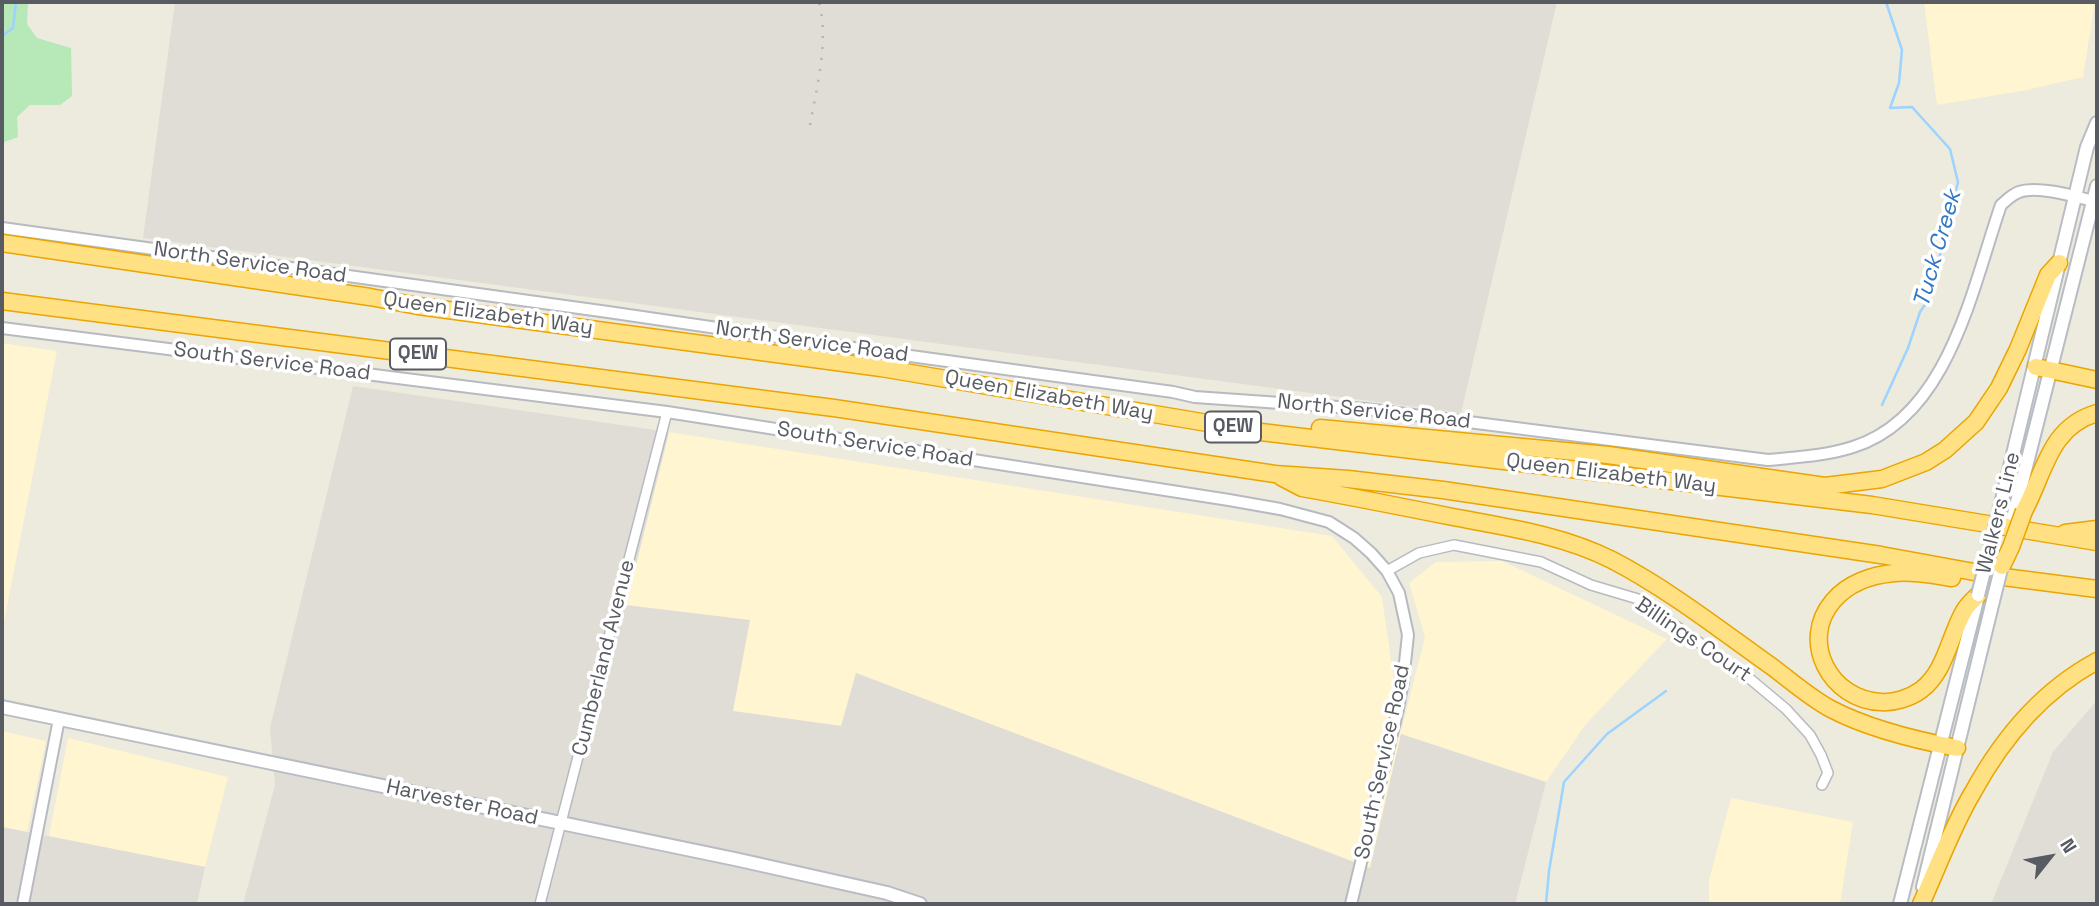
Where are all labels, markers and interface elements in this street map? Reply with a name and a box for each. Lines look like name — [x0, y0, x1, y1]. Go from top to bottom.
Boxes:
water label: Tuck Creek — [1908, 187, 1968, 311]
street label: North Service Road — [152, 237, 348, 289]
street label: Queen Elizabeth Way — [382, 287, 594, 341]
street label: North Service Road — [714, 316, 910, 368]
street label: South Service Road — [172, 337, 372, 387]
road number: QEW — [390, 338, 446, 370]
street label: Queen Elizabeth Way — [943, 365, 1155, 427]
street label: North Service Road — [1276, 389, 1472, 435]
road number: QEW — [1205, 412, 1261, 442]
street label: South Service Road — [775, 417, 975, 473]
street label: Queen Elizabeth Way — [1505, 449, 1717, 499]
street label: Walkers Line — [1972, 449, 2026, 577]
street label: Cumberland Avenue — [567, 557, 641, 759]
street label: Billings Court — [1630, 592, 1756, 688]
street label: South Service Road — [1350, 662, 1416, 862]
street label: Harvester Road — [384, 775, 540, 831]
north arrow — [2015, 822, 2085, 892]
text: N — [2054, 834, 2082, 858]

